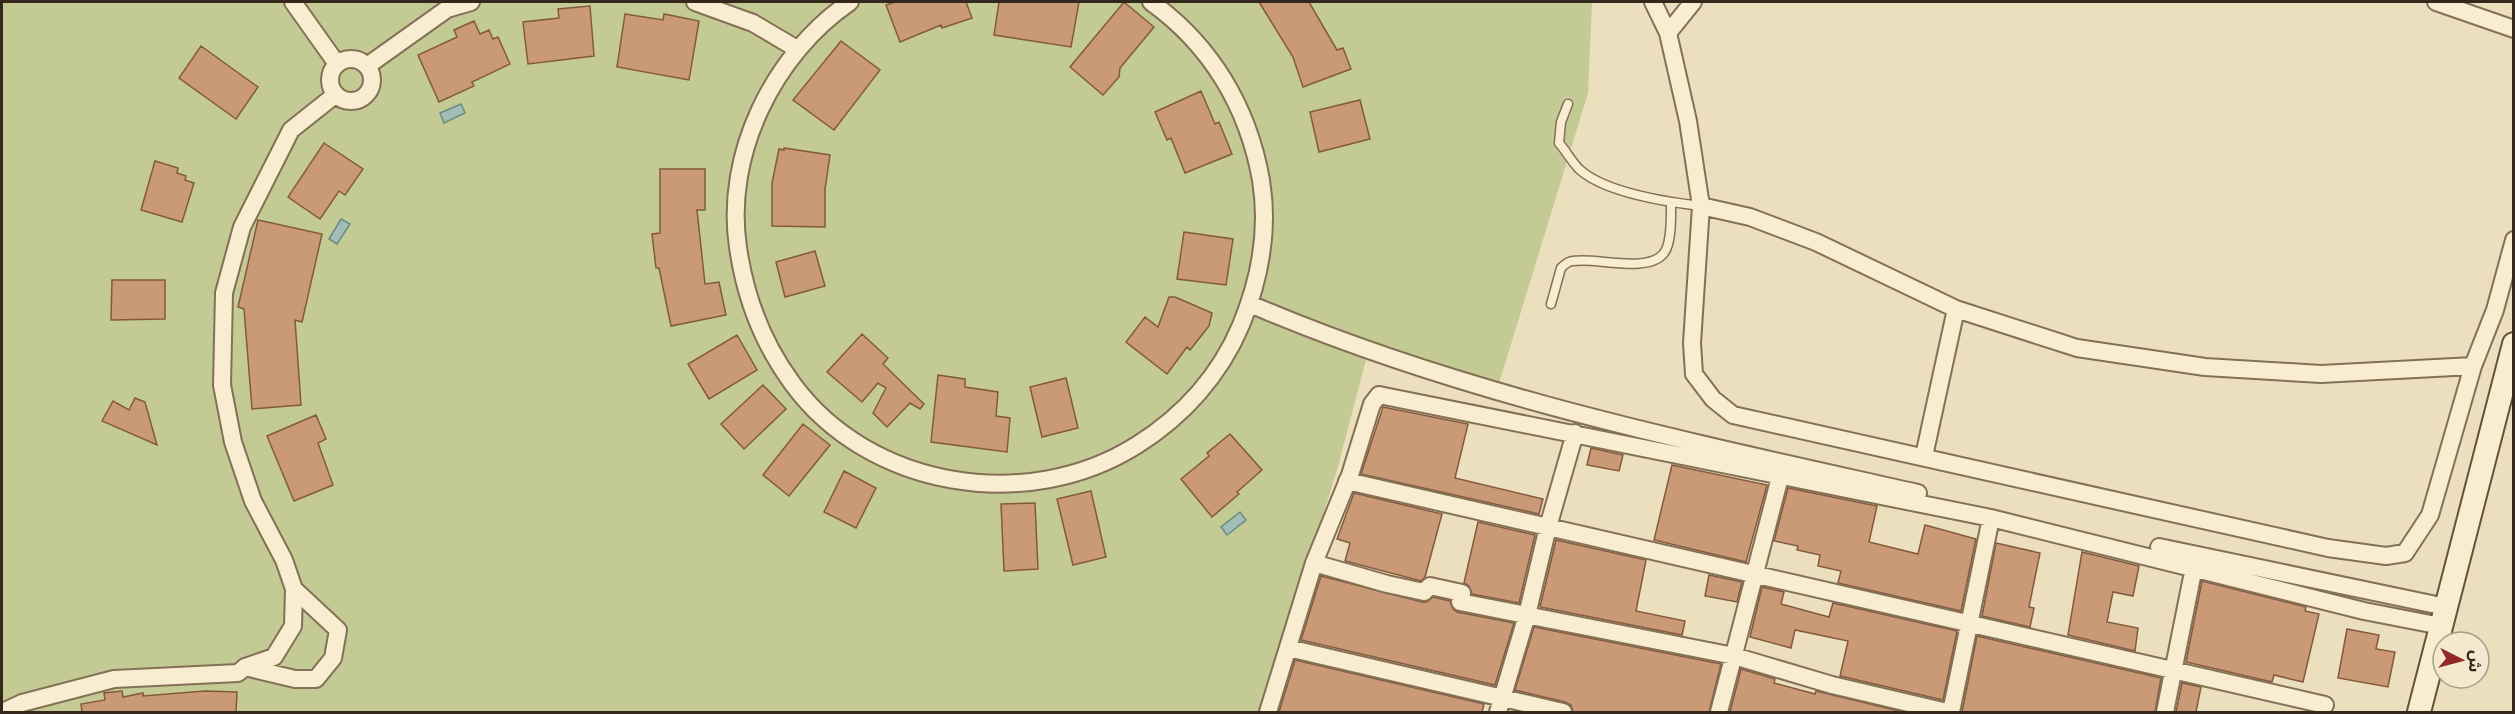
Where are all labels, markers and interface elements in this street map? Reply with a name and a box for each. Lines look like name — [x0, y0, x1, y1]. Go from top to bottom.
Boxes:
north arrow — [2431, 630, 2491, 690]
text: ش — [2464, 650, 2488, 674]

